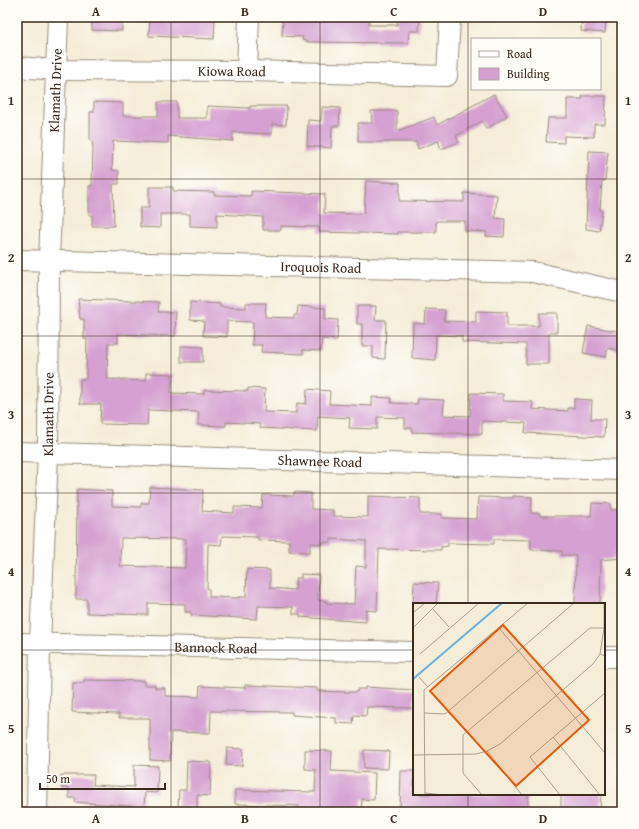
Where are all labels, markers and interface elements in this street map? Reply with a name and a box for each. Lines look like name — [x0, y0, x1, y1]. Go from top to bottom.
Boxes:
text: A — [92, 2, 101, 21]
text: B — [241, 2, 249, 21]
text: C — [390, 2, 398, 21]
text: D — [539, 2, 547, 21]
legend — [471, 38, 601, 90]
text: Road — [507, 45, 533, 62]
street label: Klamath Drive — [44, 47, 67, 133]
street label: Kiowa Road — [198, 61, 267, 81]
text: Building — [507, 65, 550, 82]
text: 1 — [8, 91, 14, 110]
text: 1 — [625, 91, 631, 110]
text: 2 — [8, 248, 15, 267]
text: 2 — [625, 248, 632, 267]
street label: Iroquois Road — [280, 256, 362, 278]
street label: Klamath Drive — [38, 372, 58, 456]
text: 3 — [8, 405, 14, 424]
text: 3 — [625, 405, 631, 424]
street label: Shawnee Road — [277, 450, 363, 472]
text: 4 — [8, 562, 15, 581]
text: 4 — [625, 562, 632, 581]
inset map — [413, 603, 605, 795]
street label: Bannock Road — [174, 637, 258, 658]
text: 5 — [8, 719, 15, 738]
text: 5 — [625, 719, 632, 738]
scale bar — [40, 765, 165, 791]
text: 50 m — [46, 770, 70, 787]
text: A — [92, 809, 101, 828]
text: B — [241, 809, 249, 828]
text: C — [390, 809, 398, 828]
text: D — [539, 809, 547, 828]

